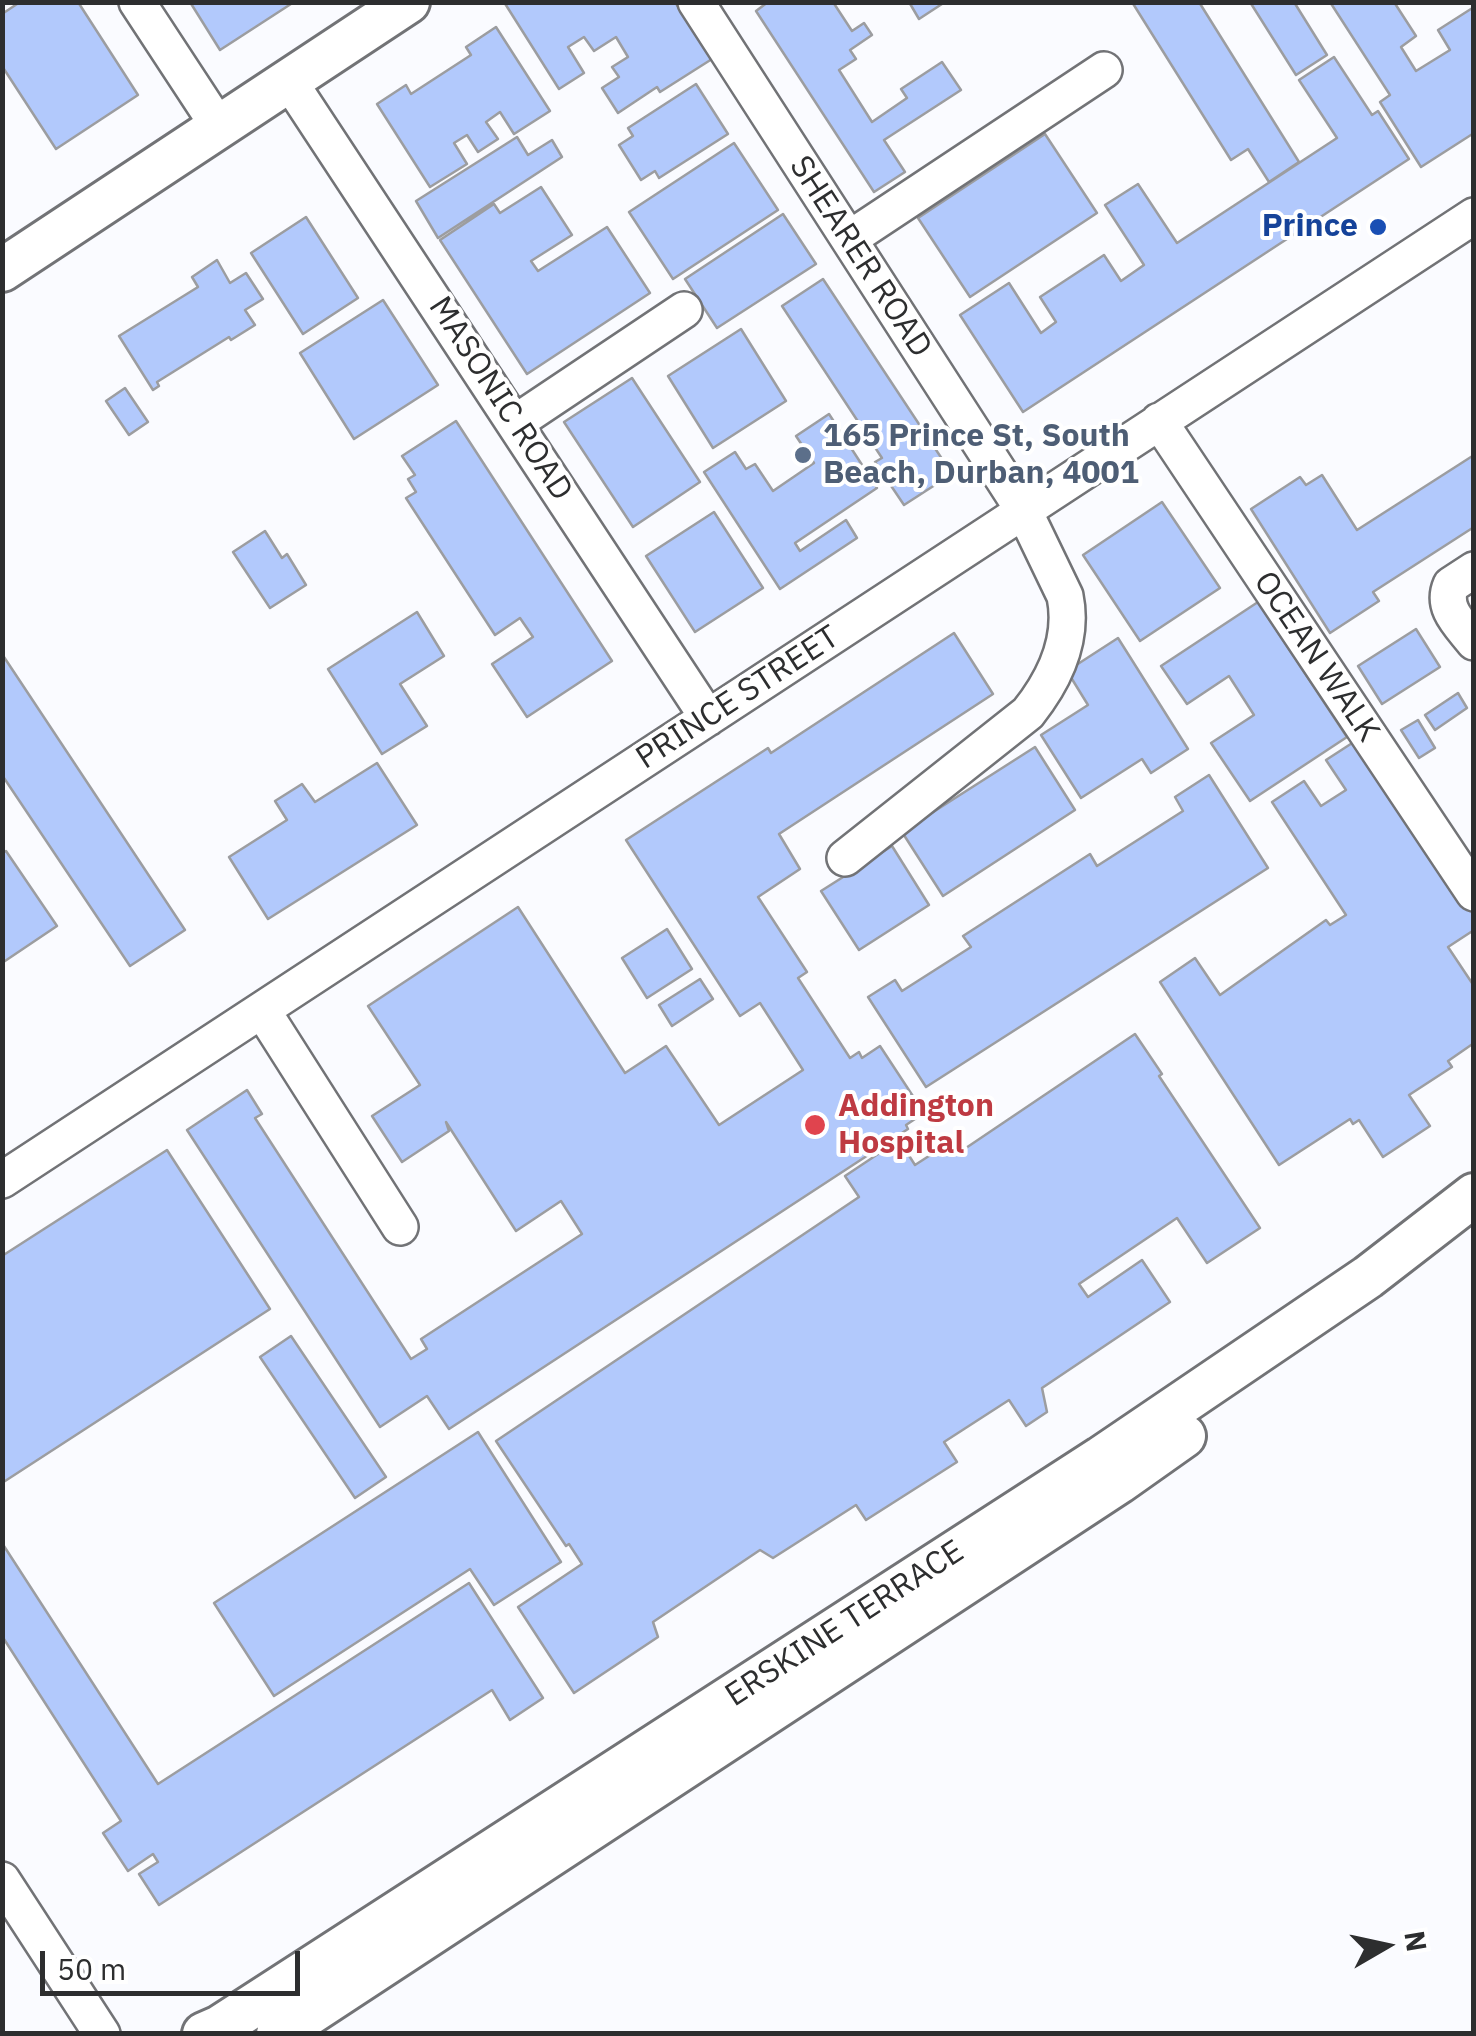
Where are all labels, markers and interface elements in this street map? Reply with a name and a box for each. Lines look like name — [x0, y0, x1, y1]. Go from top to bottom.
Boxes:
street label: SHEARER ROAD — [781, 149, 939, 365]
place label: Prince — [1262, 208, 1358, 246]
marker: Prince — [1367, 216, 1389, 238]
street label: MASONIC ROAD — [420, 290, 580, 508]
place label: 165 Prince St, South Beach, Durban, 4001 — [823, 418, 1139, 493]
marker: 165 Prince St, South Beach, Durban, 4001 — [792, 444, 814, 466]
street label: OCEAN WALK — [1245, 565, 1387, 749]
street label: PRINCE STREET — [629, 618, 847, 778]
place label: Addington Hospital — [838, 1088, 994, 1163]
marker: Addington Hospital — [802, 1112, 828, 1138]
street label: ERSKINE TERRACE — [719, 1533, 971, 1715]
north arrow — [1336, 1896, 1436, 1996]
text: N — [1396, 1928, 1436, 1954]
scale bar — [45, 1931, 305, 1993]
text: 50 m — [57, 1949, 126, 1988]

